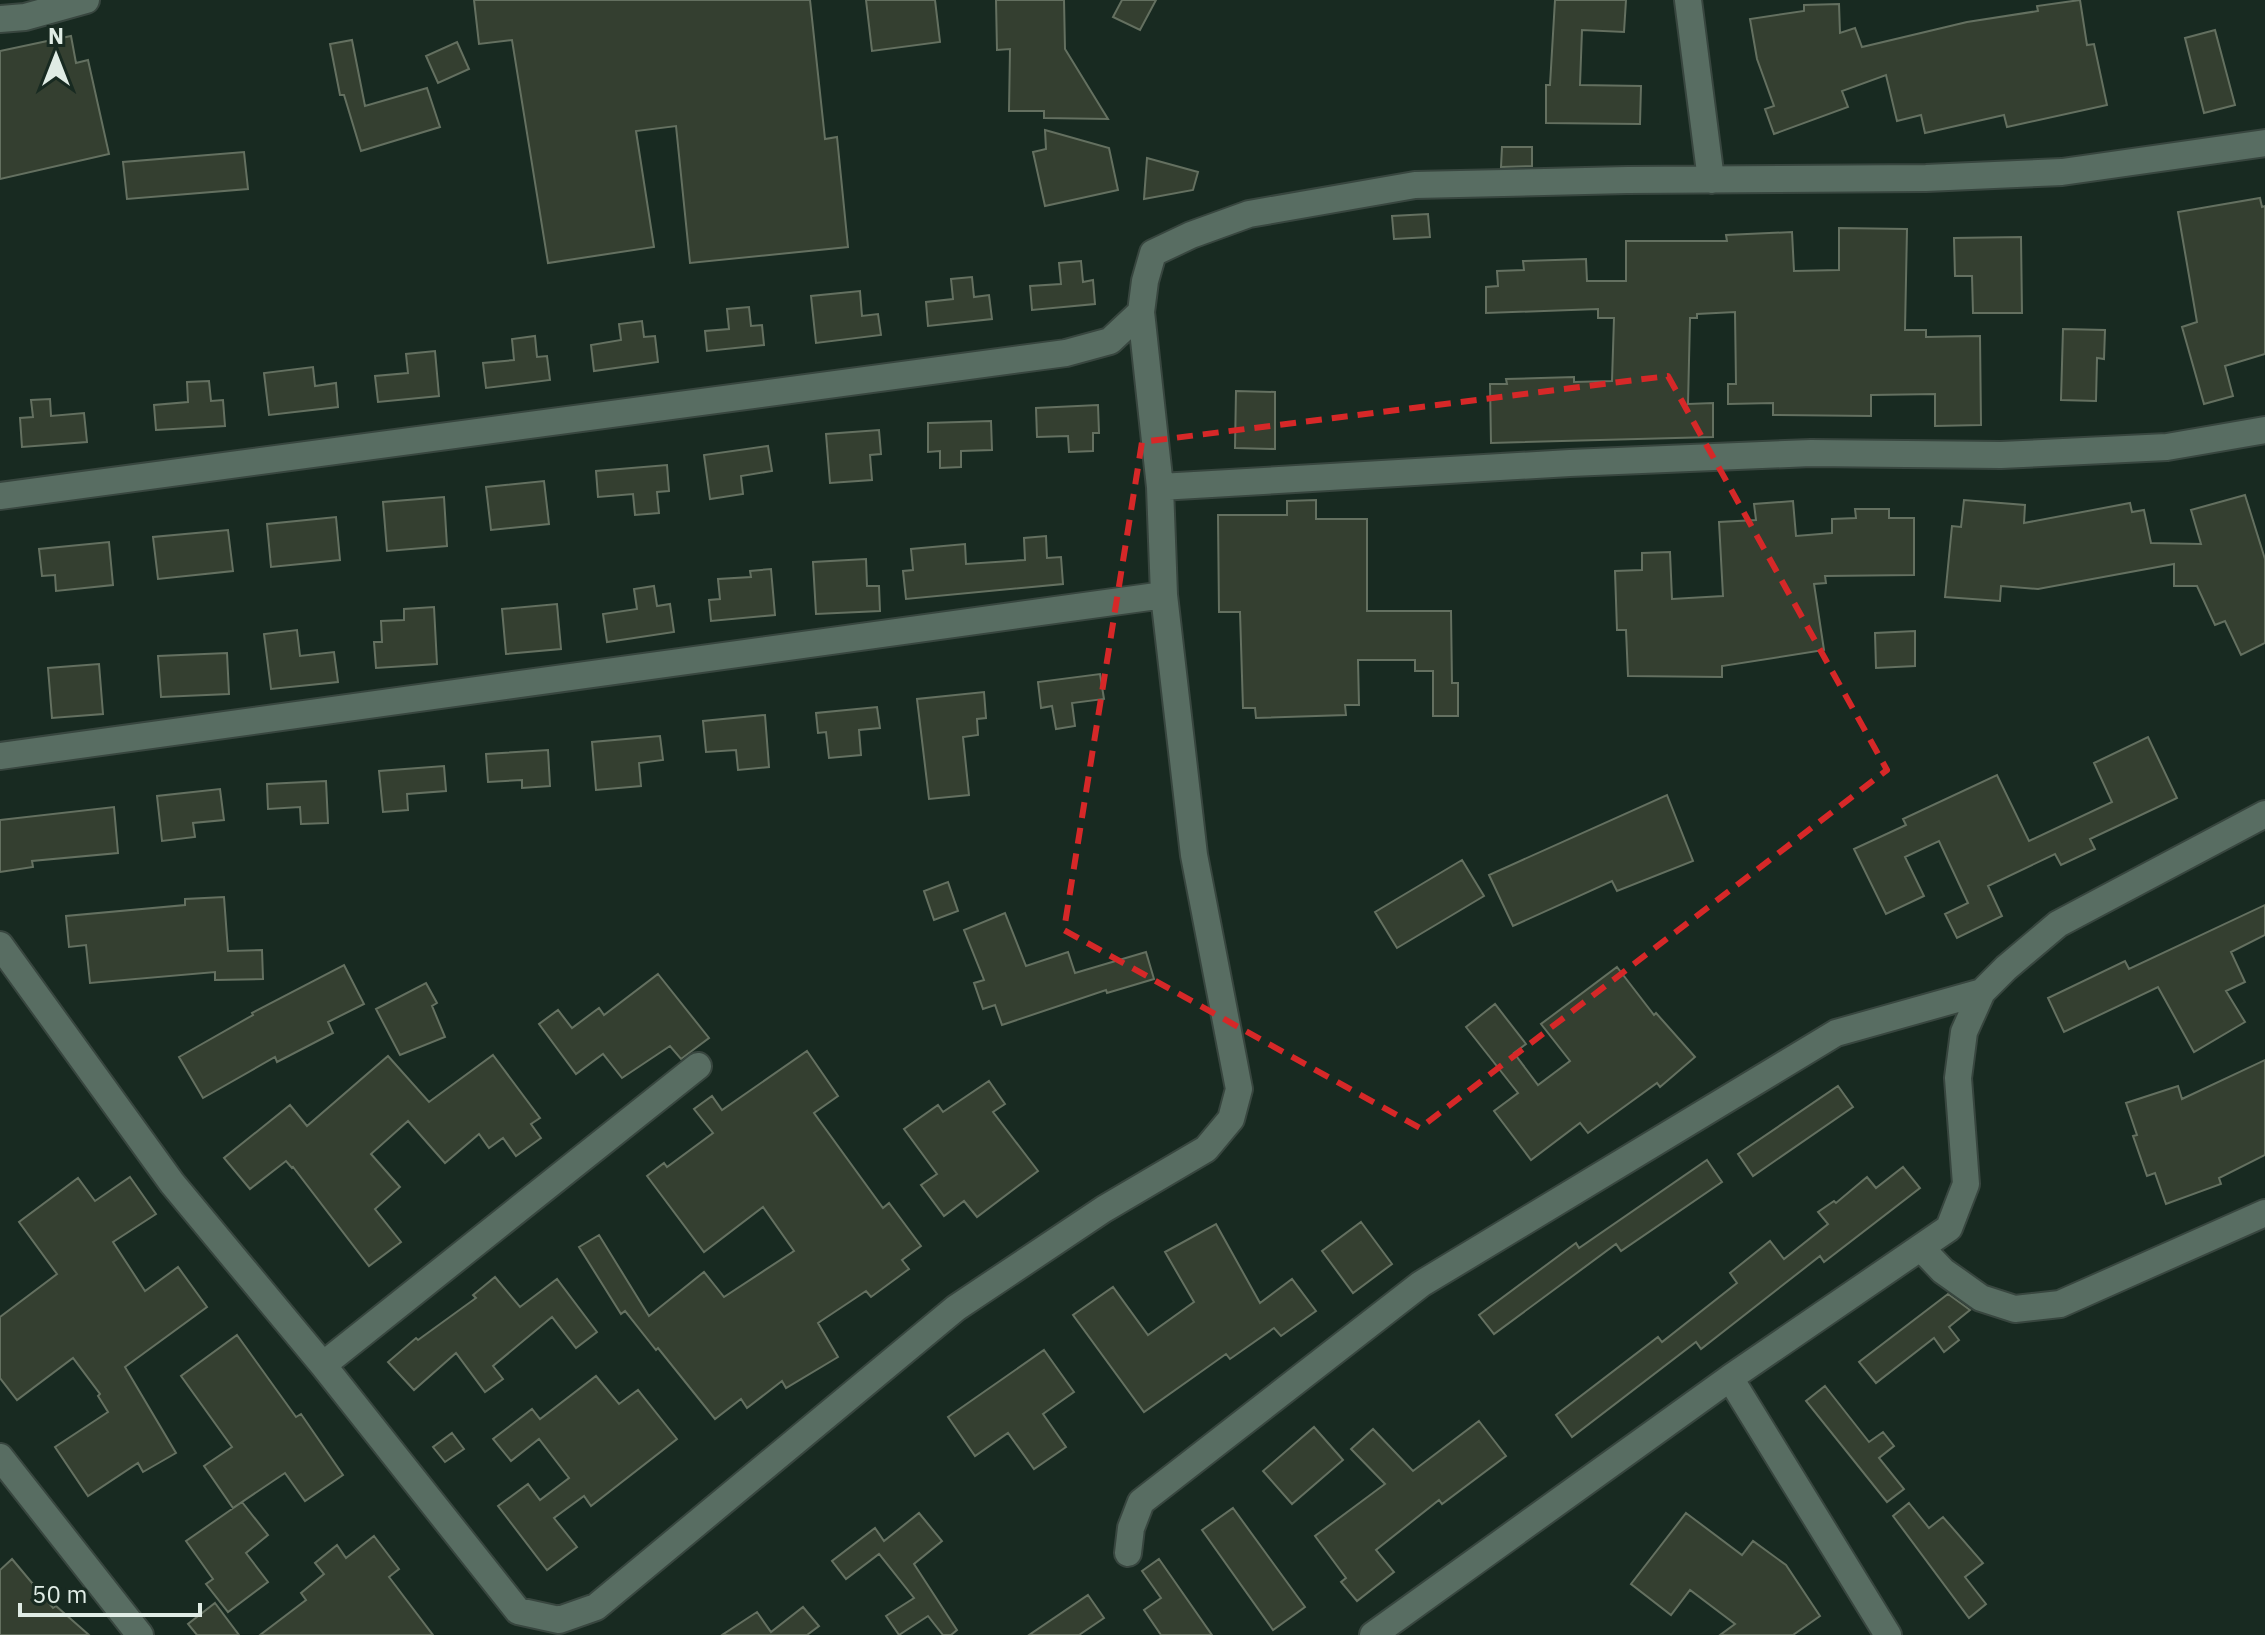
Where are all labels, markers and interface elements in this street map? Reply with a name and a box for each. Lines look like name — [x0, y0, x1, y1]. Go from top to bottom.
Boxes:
north arrow — [16, 16, 96, 96]
text: N — [48, 21, 64, 50]
scale bar — [20, 1567, 200, 1617]
text: 50 m — [32, 1578, 87, 1610]

